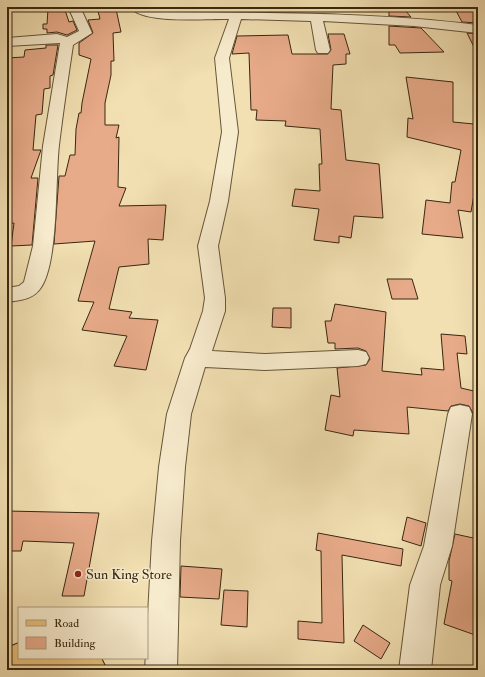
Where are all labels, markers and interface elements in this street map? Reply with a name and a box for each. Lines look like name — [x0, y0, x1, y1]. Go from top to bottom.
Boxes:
place label: Sun King Store — [86, 566, 172, 583]
marker: Sun King Store — [73, 569, 83, 579]
legend — [18, 607, 148, 659]
text: Road — [54, 616, 79, 631]
text: Building — [54, 636, 97, 651]

